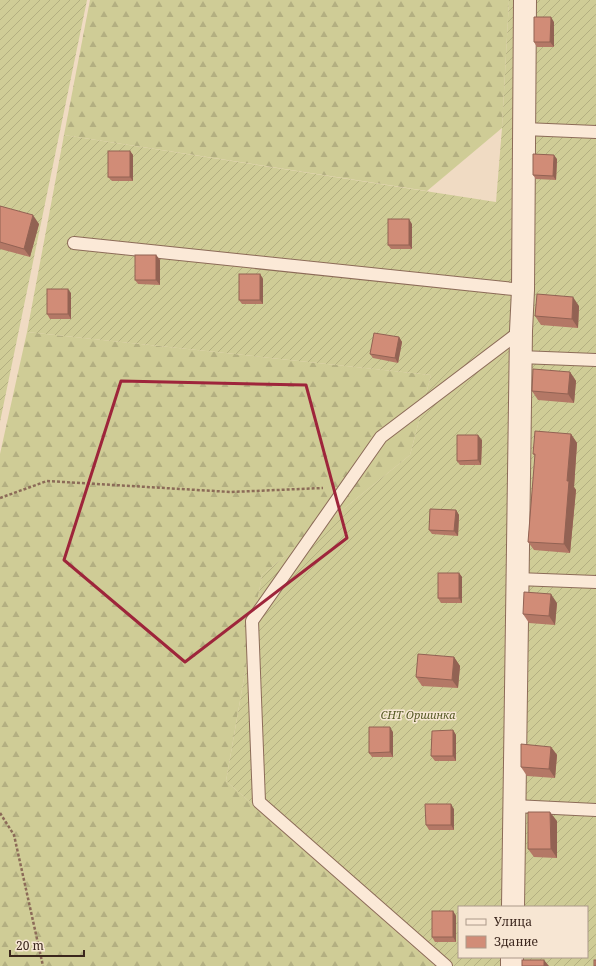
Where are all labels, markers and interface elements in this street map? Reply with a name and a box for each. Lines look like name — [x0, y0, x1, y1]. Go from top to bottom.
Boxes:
park label: СНТ Оршинка — [381, 707, 456, 722]
legend — [458, 906, 588, 958]
text: Улица — [494, 913, 532, 930]
scale bar — [10, 932, 84, 958]
text: Здание — [494, 933, 538, 950]
text: 20 m — [16, 937, 44, 954]

